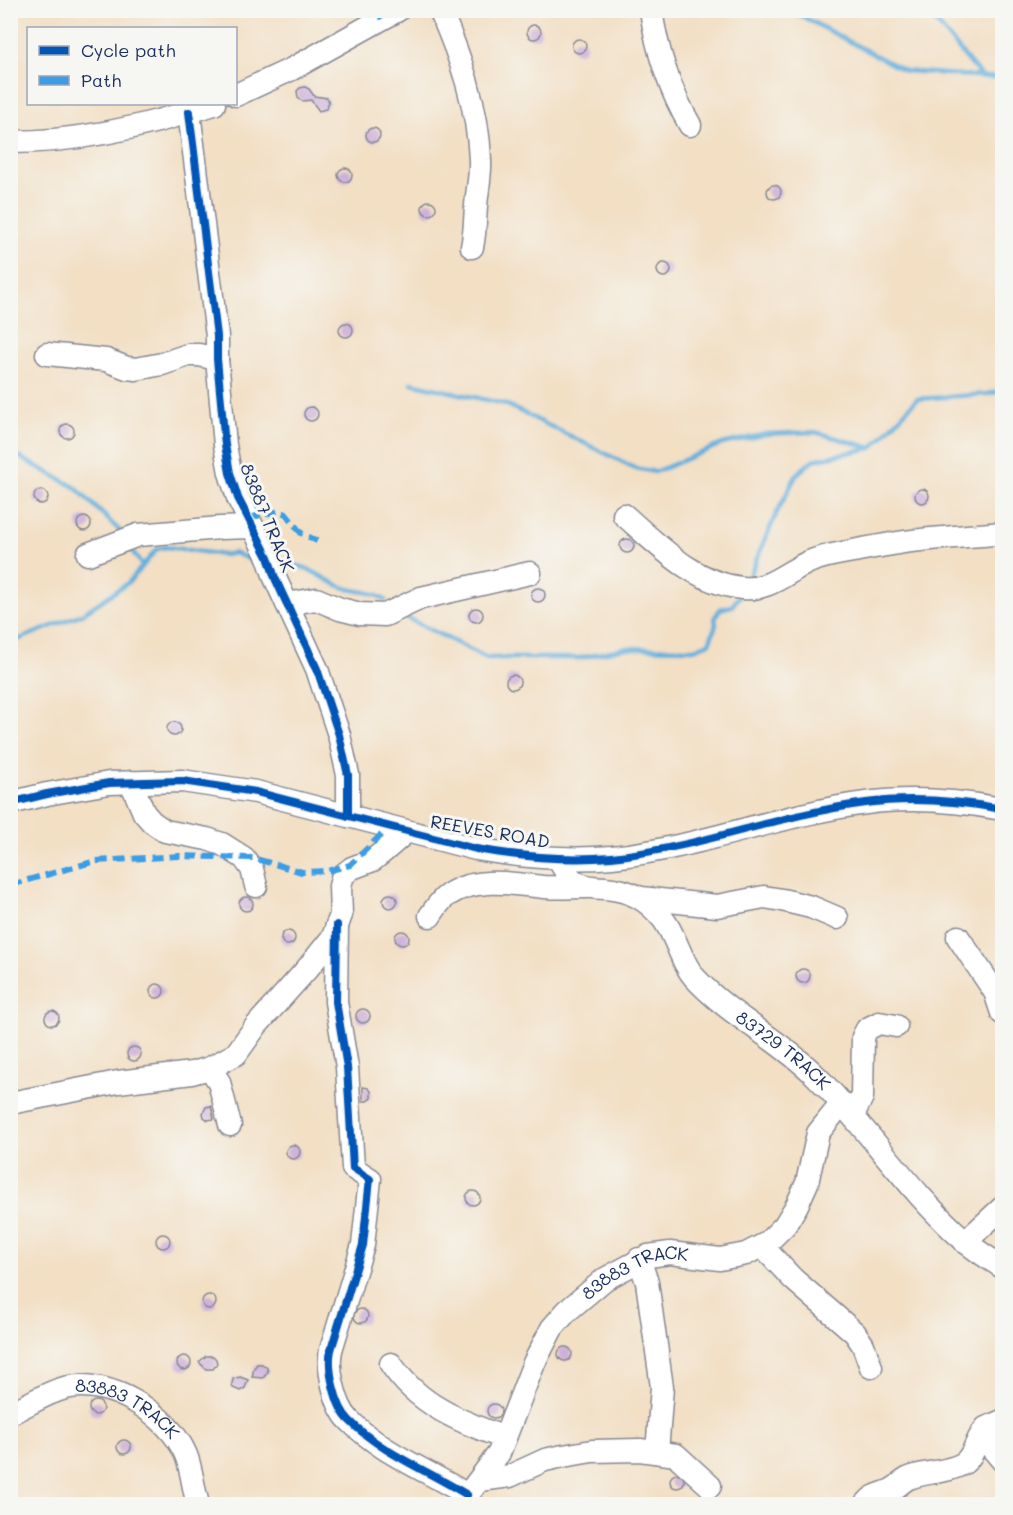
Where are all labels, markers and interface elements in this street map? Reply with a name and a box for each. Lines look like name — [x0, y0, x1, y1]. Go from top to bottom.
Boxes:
legend — [27, 27, 237, 105]
text: Cycle path — [81, 38, 176, 62]
text: Path — [81, 68, 121, 92]
street label: 83887 TRACK — [235, 459, 301, 576]
street label: REEVES ROAD — [429, 809, 552, 853]
street label: 83729 TRACK — [731, 1005, 836, 1095]
street label: 83883 TRACK — [576, 1239, 690, 1305]
street label: 83883 TRACK — [75, 1373, 186, 1444]

